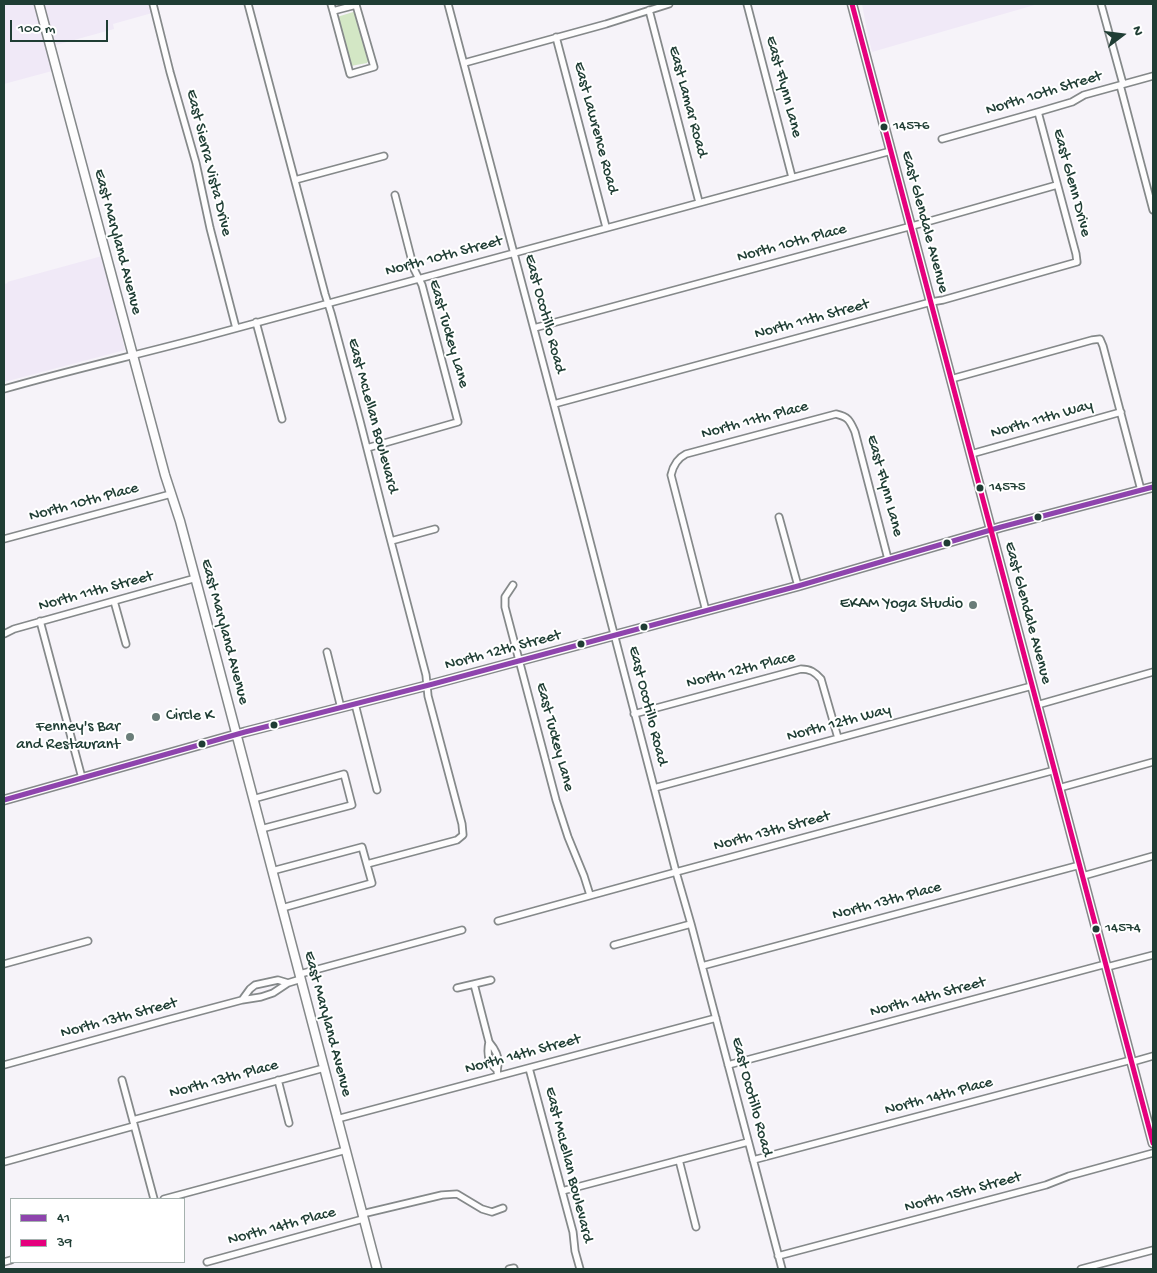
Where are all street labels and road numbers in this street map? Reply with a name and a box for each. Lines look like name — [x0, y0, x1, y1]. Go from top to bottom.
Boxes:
street label: East Flynn Lane — [760, 34, 806, 140]
street label: East Lamar Road — [663, 44, 711, 160]
street label: East Lawrence Road — [568, 60, 622, 196]
street label: North 10th Street — [984, 67, 1104, 121]
street label: East Sierra Vista Drive — [180, 88, 236, 238]
street label: East Glenn Drive — [1047, 127, 1095, 239]
street label: East Glendale Avenue — [896, 149, 952, 295]
street label: East Maryland Avenue — [88, 167, 146, 317]
street label: North 10th Place — [735, 220, 849, 268]
street label: North 10th Street — [383, 232, 505, 282]
street label: East Ocotillo Road — [519, 252, 569, 376]
street label: East Tuckey Lane — [423, 278, 473, 390]
street label: North 11th Street — [753, 295, 871, 345]
street label: East McLellan Boulevard — [342, 336, 402, 496]
street label: North 11th Way — [989, 396, 1095, 444]
street label: North 11th Place — [699, 397, 811, 445]
street label: East Flynn Lane — [861, 433, 907, 539]
street label: North 10th Place — [27, 479, 141, 527]
street label: East Glendale Avenue — [999, 540, 1055, 686]
street label: East Maryland Avenue — [195, 557, 253, 707]
street label: North 11th Street — [37, 567, 155, 617]
street label: North 12th Street — [443, 626, 563, 676]
street label: East Ocotillo Road — [623, 644, 671, 768]
street label: North 12th Place — [685, 648, 797, 694]
street label: East Tuckey Lane — [530, 681, 578, 793]
street label: North 12th Way — [785, 701, 893, 747]
street label: North 13th Street — [712, 807, 832, 857]
street label: North 13th Place — [830, 878, 944, 926]
street label: East Maryland Avenue — [298, 949, 356, 1099]
street label: North 14th Street — [868, 973, 988, 1023]
street label: North 13th Street — [59, 994, 179, 1044]
street label: North 14th Street — [463, 1030, 583, 1080]
street label: East Ocotillo Road — [726, 1035, 776, 1159]
street label: North 13th Place — [167, 1056, 281, 1104]
street label: North 14th Place — [883, 1073, 995, 1121]
street label: East McLellan Boulevard — [539, 1085, 597, 1245]
street label: North 15th Street — [903, 1168, 1023, 1218]
street label: North 14th Place — [226, 1203, 338, 1251]

